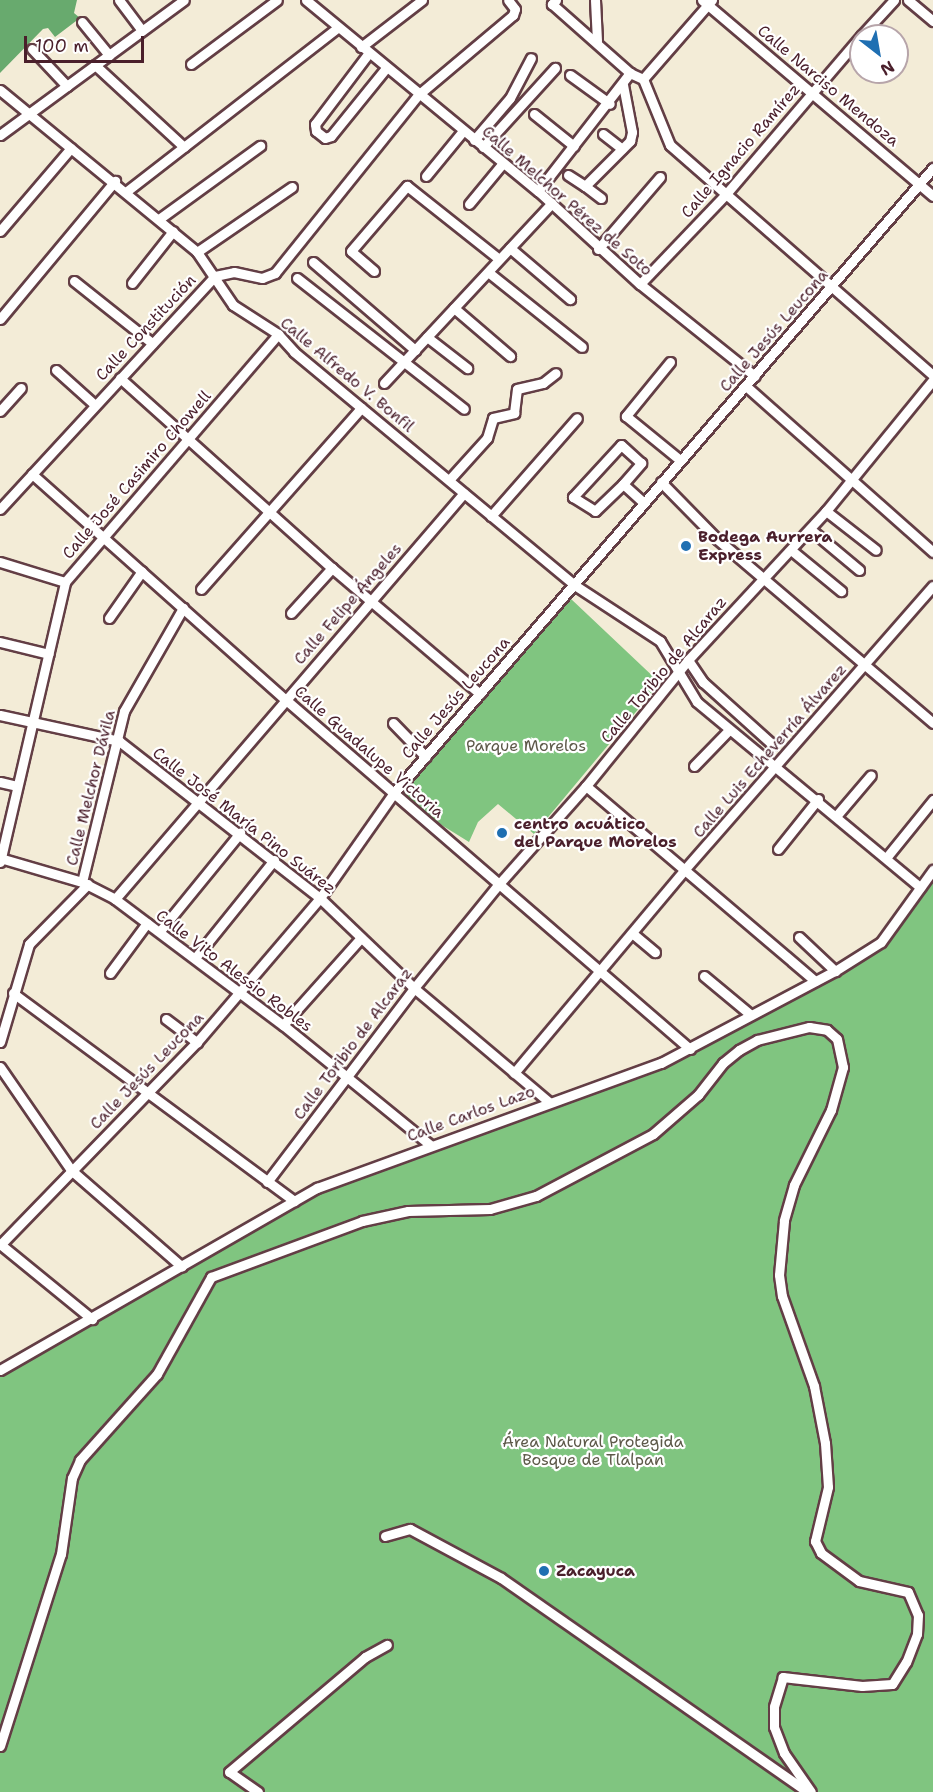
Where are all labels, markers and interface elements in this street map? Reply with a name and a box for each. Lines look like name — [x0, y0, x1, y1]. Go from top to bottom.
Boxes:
street label: Calle Narciso Mendoza — [753, 21, 903, 151]
scale bar — [27, 24, 147, 62]
north arrow — [849, 24, 909, 84]
text: 100 m — [35, 34, 89, 58]
street label: Calle Ignacio Ramírez — [677, 80, 805, 222]
street label: Calle Melchor Pérez de Soto — [478, 122, 656, 280]
street label: Calle Jesús Leucona — [716, 266, 832, 396]
street label: Calle Constitución — [92, 271, 200, 385]
street label: Calle Alfredo V. Bonfil — [276, 313, 418, 437]
street label: Calle José Casimiro Chowell — [59, 387, 215, 563]
place label: Bodega Aurrera Express — [698, 527, 832, 565]
street label: Calle Felipe Ángeles — [290, 539, 406, 669]
marker: Bodega Aurrera Express — [679, 539, 693, 553]
street label: Calle Toribio de Alcaraz — [597, 593, 731, 747]
street label: Calle Jesús Leucona — [398, 633, 514, 763]
street label: Calle Luis Echeverría Álvarez — [689, 660, 851, 842]
street label: Calle Guadalupe Victoria — [290, 682, 448, 822]
street label: Calle Melchor Dávila — [62, 708, 120, 868]
park label: Parque Morelos — [466, 736, 586, 756]
street label: Calle José María Pino Suárez — [149, 744, 339, 898]
place label: centro acuático del Parque Morelos — [514, 814, 677, 852]
marker: centro acuático del Parque Morelos — [495, 826, 509, 840]
street label: Calle Vito Alessio Robles — [152, 906, 316, 1036]
street label: Calle Toribio de Alcaraz — [290, 964, 416, 1124]
street label: Calle Jesús Leucona — [86, 1008, 208, 1134]
street label: Calle Carlos Lazo — [404, 1082, 538, 1146]
park label: Área Natural Protegida Bosque de Tlalpan — [502, 1432, 684, 1470]
place label: Zacayuca — [556, 1561, 635, 1581]
marker: Zacayuca — [537, 1564, 551, 1578]

